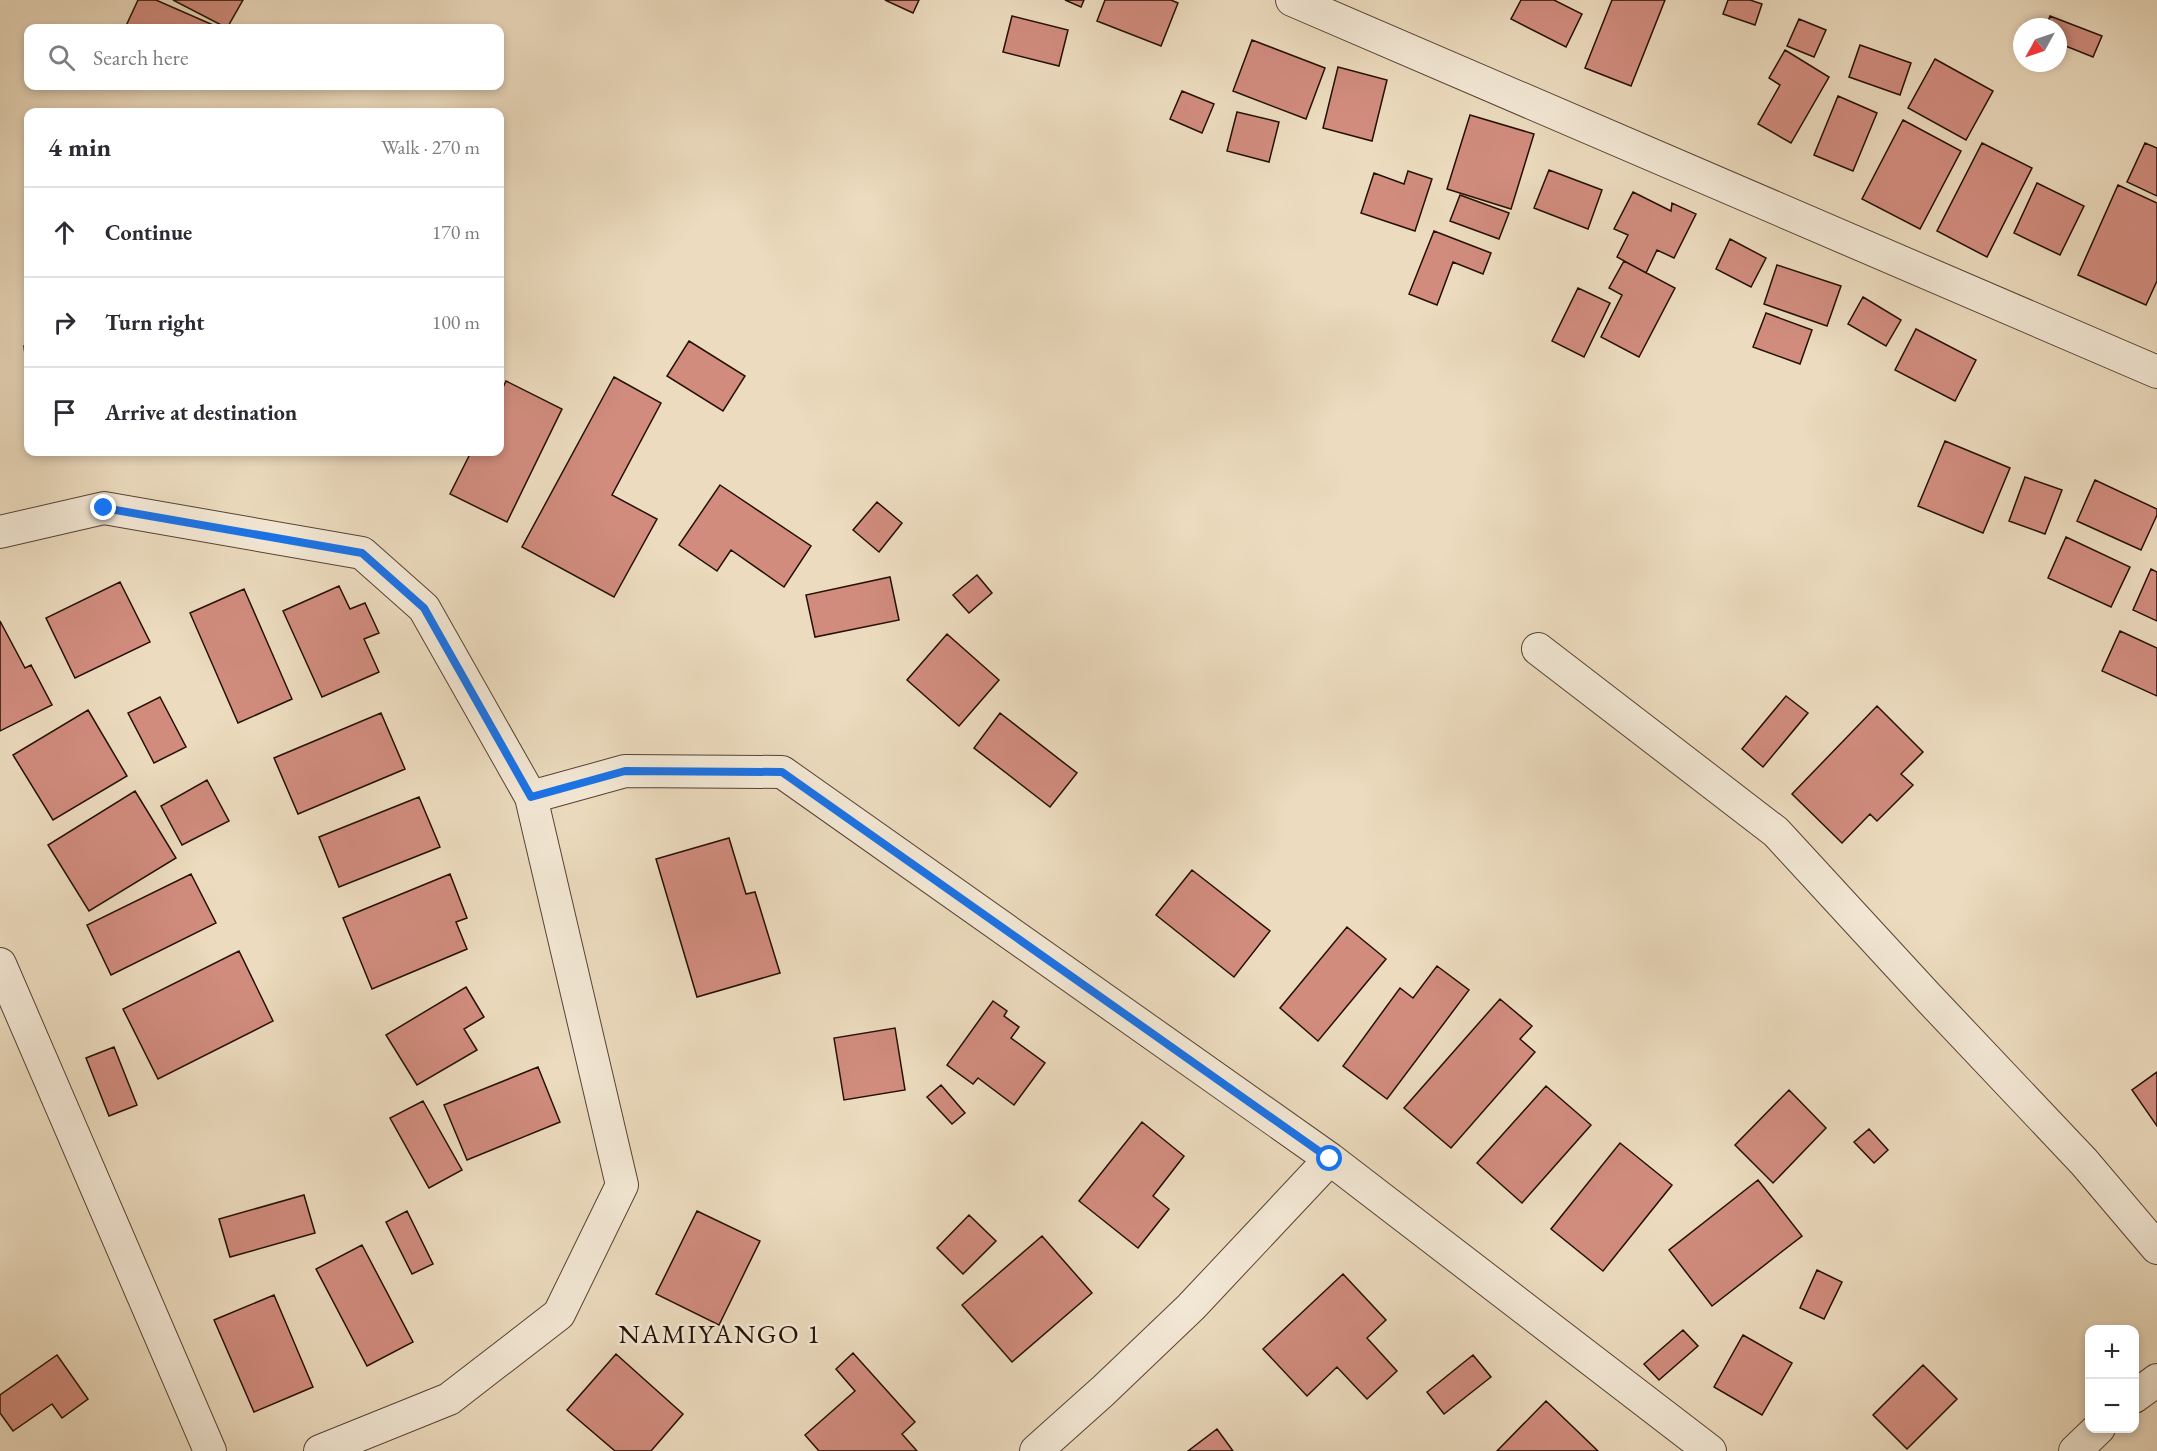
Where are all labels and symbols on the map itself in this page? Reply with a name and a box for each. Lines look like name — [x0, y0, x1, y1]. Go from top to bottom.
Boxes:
north arrow — [2013, 18, 2067, 72]
route end — [90, 494, 116, 520]
route start — [1316, 1145, 1342, 1171]
district label: NAMIYANGO 1 — [618, 1316, 822, 1351]

